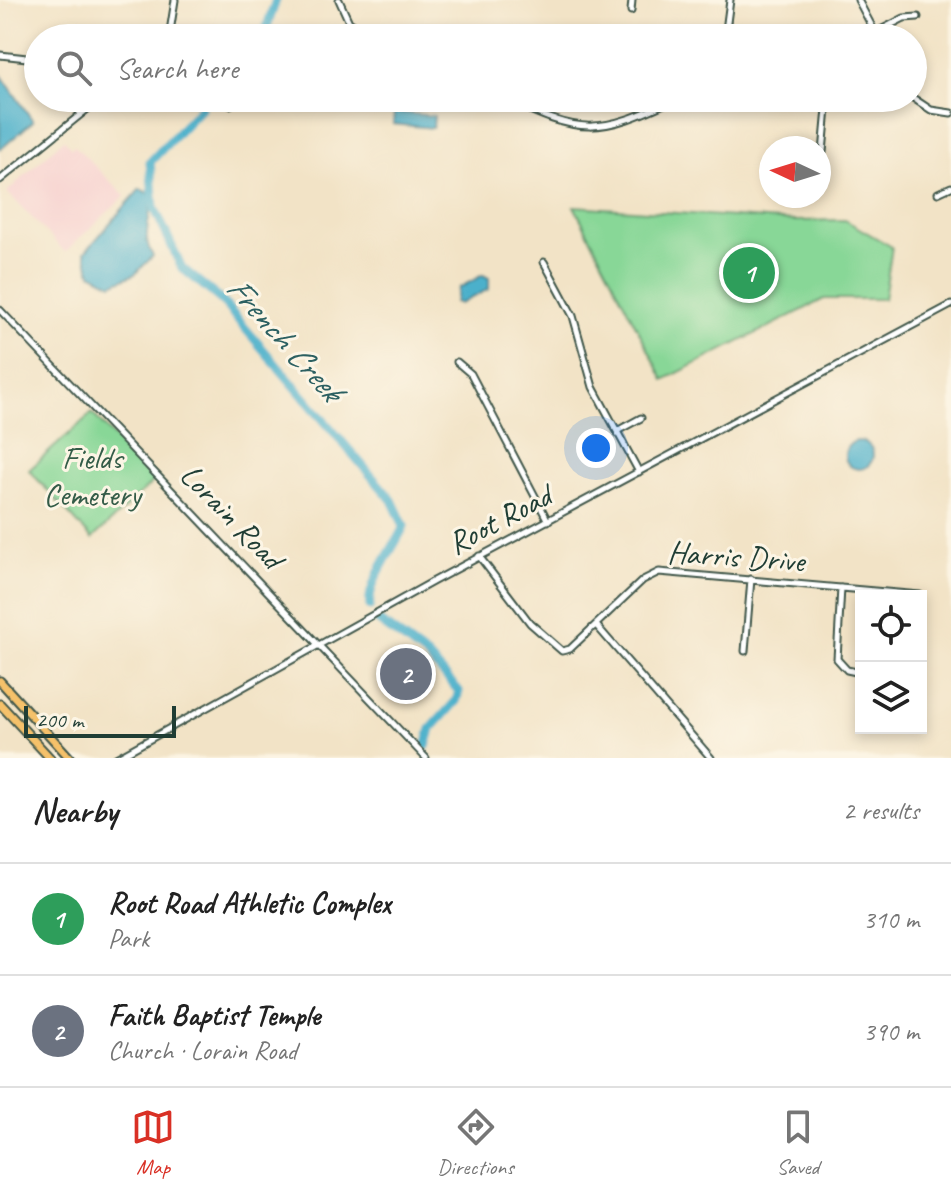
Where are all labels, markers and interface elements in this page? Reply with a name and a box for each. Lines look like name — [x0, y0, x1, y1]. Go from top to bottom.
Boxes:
search box — [24, 24, 927, 112]
icon: search — [52, 46, 96, 90]
text: Search here — [116, 49, 238, 87]
north arrow — [759, 136, 831, 208]
pin: 1 — [723, 243, 775, 303]
water label: French Creek — [217, 267, 356, 415]
your location — [576, 428, 616, 468]
park label: Fields Cemetery — [43, 437, 144, 515]
street label: Lorain Road — [171, 455, 295, 581]
street label: Root Road — [440, 473, 563, 564]
street label: Harris Drive — [666, 531, 808, 582]
map controls — [855, 590, 927, 734]
button: locate — [855, 590, 927, 662]
pin: 2 — [380, 644, 432, 704]
button: layers — [855, 662, 927, 734]
scale bar — [24, 702, 176, 738]
text: 200 m — [36, 706, 83, 734]
text: Nearby — [32, 789, 118, 832]
text: 2 results — [843, 794, 919, 827]
text: Root Road Athletic Complex — [108, 884, 391, 922]
text: 1 — [52, 903, 64, 936]
text: 310 m — [863, 903, 919, 936]
text: Park — [108, 922, 149, 955]
text: Faith Baptist Temple — [108, 996, 320, 1034]
text: 2 — [52, 1015, 64, 1048]
text: 390 m — [863, 1015, 919, 1048]
text: Church · Lorain Road — [108, 1034, 297, 1067]
tab: Map — [131, 1105, 175, 1181]
tab: Directions — [437, 1105, 514, 1181]
tab: Saved — [776, 1105, 820, 1181]

